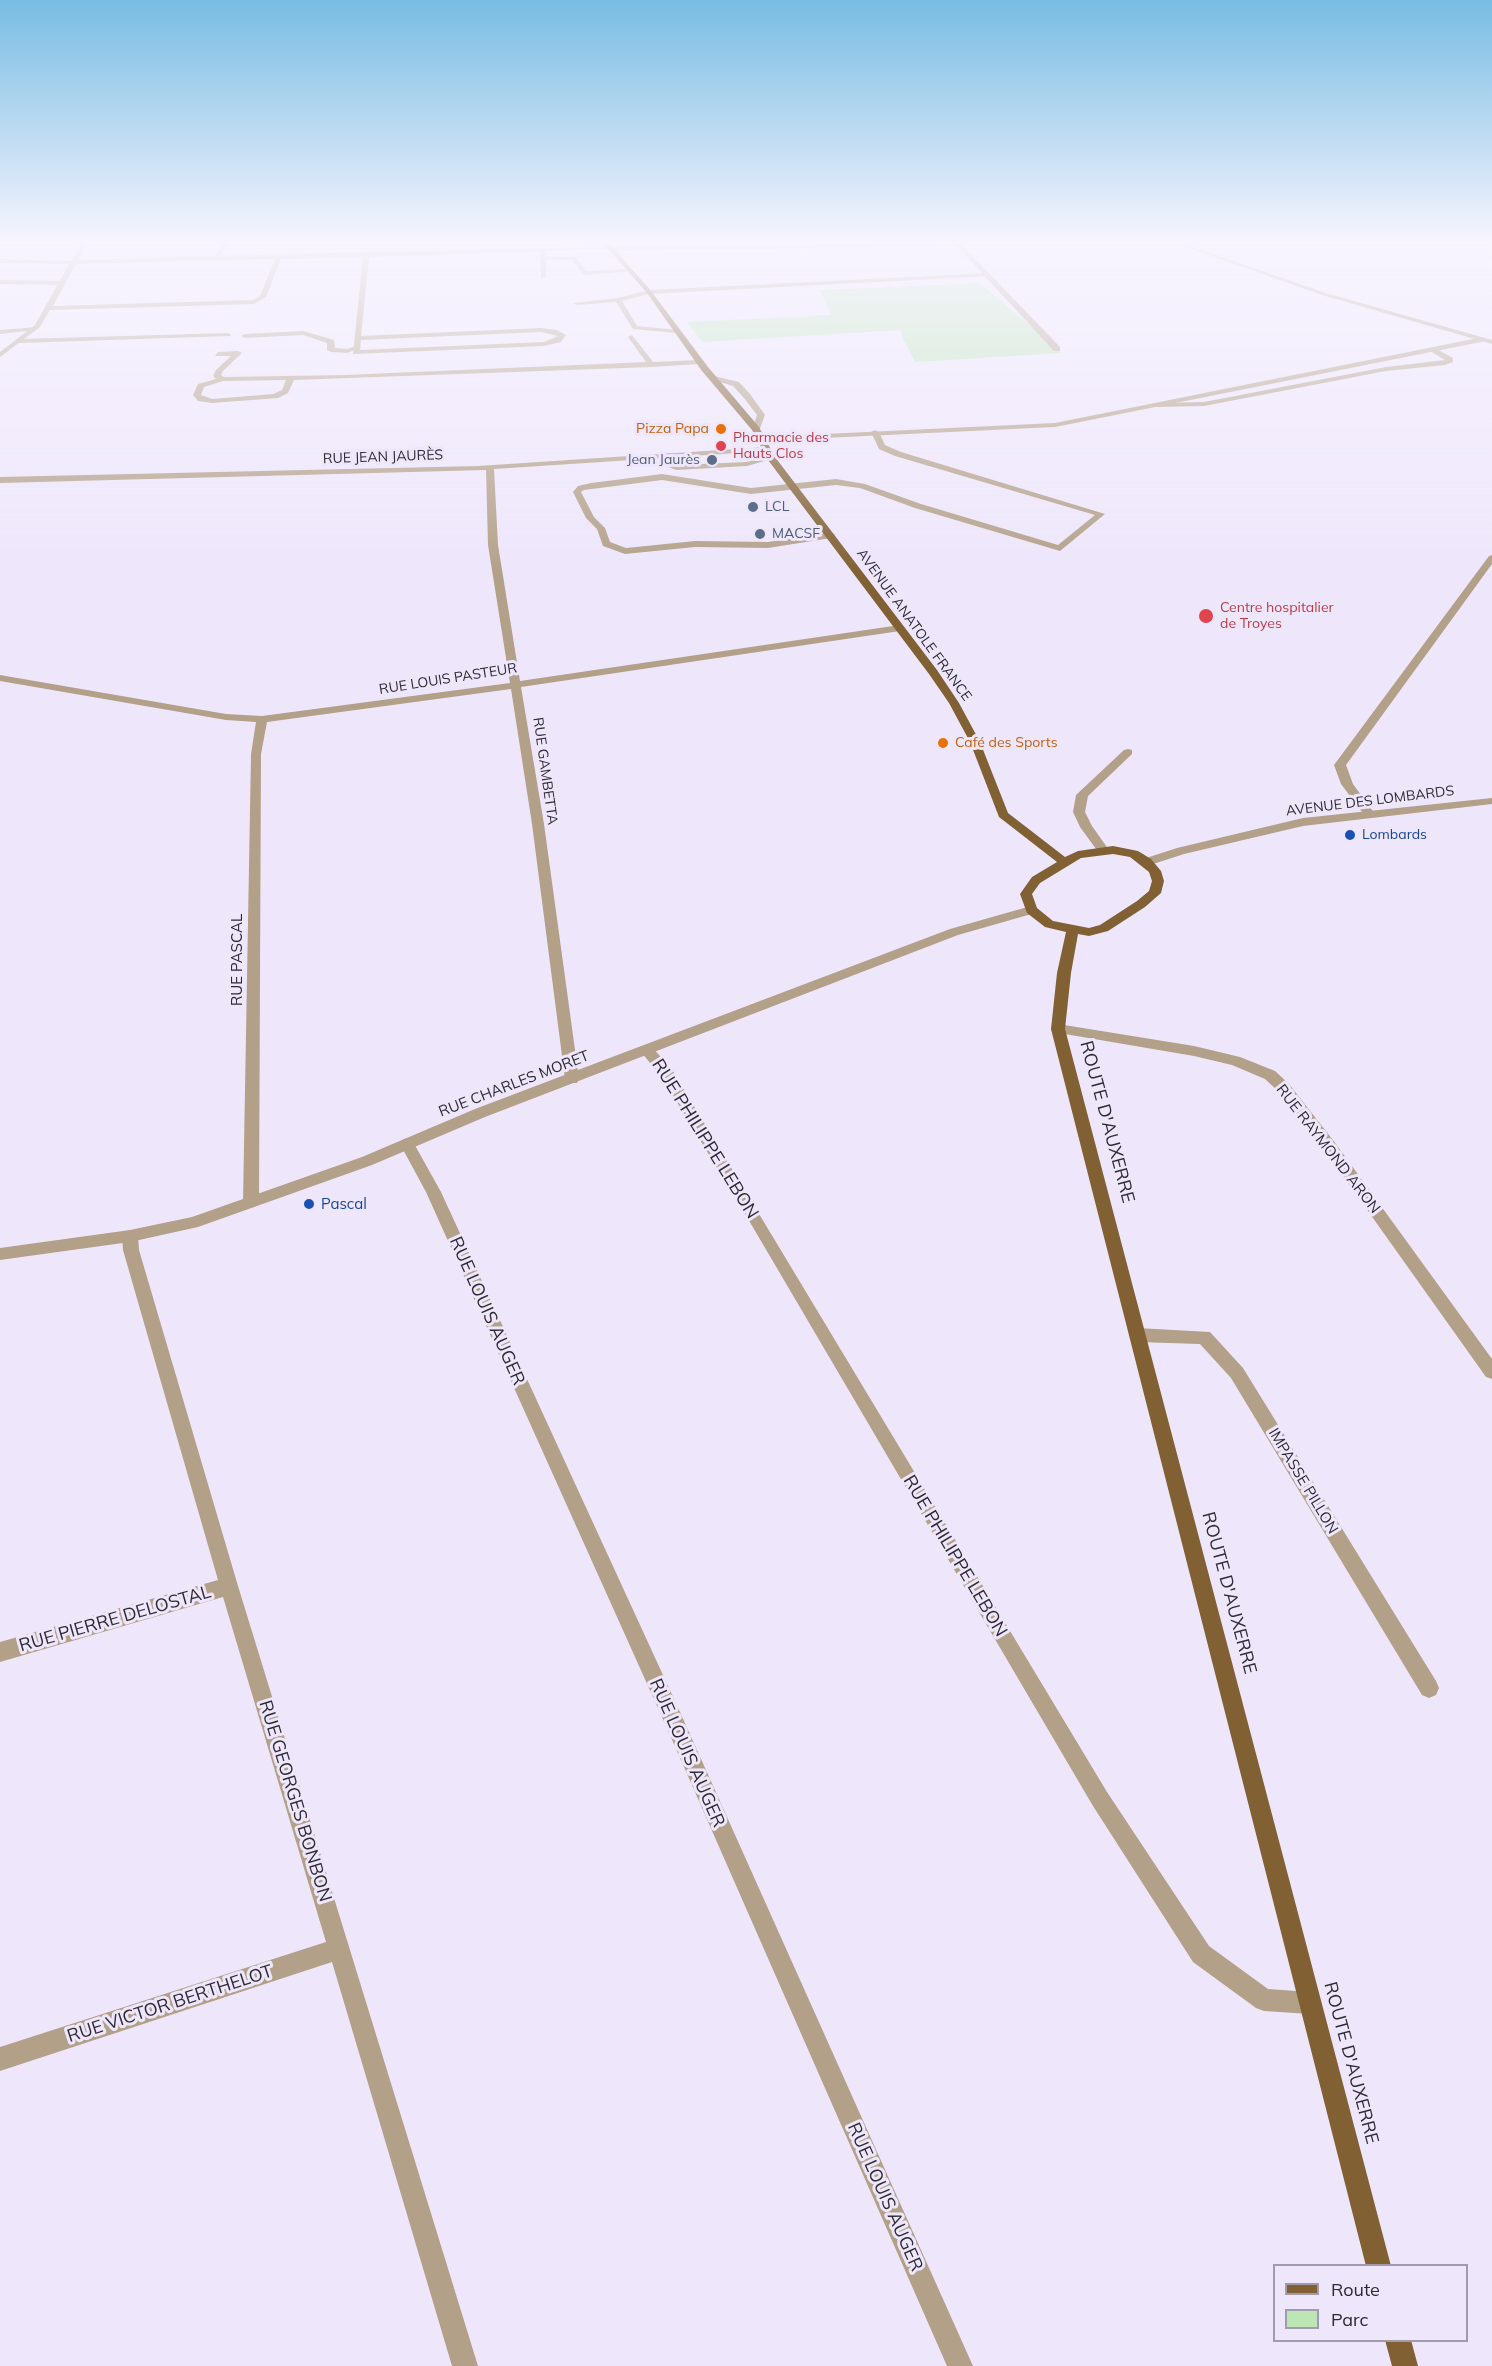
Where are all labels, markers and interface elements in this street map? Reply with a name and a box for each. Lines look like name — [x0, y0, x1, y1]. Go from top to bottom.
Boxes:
place label: Pizza Papa — [636, 421, 709, 437]
marker: Pizza Papa — [714, 422, 728, 436]
place label: Pharmacie des Hauts Clos — [733, 430, 829, 462]
marker: Pharmacie des Hauts Clos — [714, 439, 728, 453]
street label: RUE JEAN JAURÈS — [323, 447, 443, 467]
place label: Jean Jaurès — [627, 452, 700, 468]
marker: Jean Jaurès — [705, 453, 719, 467]
place label: LCL — [765, 499, 789, 515]
marker: LCL — [746, 500, 760, 514]
place label: MACSF — [772, 526, 820, 542]
marker: MACSF — [753, 527, 767, 541]
street label: AVENUE ANATOLE FRANCE — [853, 546, 975, 704]
place label: Centre hospitalier de Troyes — [1220, 600, 1334, 632]
marker: Centre hospitalier de Troyes — [1197, 607, 1215, 625]
street label: RUE LOUIS PASTEUR — [378, 660, 518, 698]
street label: RUE GAMBETTA — [529, 716, 561, 826]
place label: Café des Sports — [955, 735, 1058, 751]
marker: Café des Sports — [936, 736, 950, 750]
street label: AVENUE DES LOMBARDS — [1285, 782, 1455, 820]
place label: Lombards — [1362, 827, 1427, 843]
marker: Lombards — [1343, 828, 1357, 842]
street label: RUE PASCAL — [228, 914, 246, 1006]
street label: ROUTE D'AUXERRE — [1075, 1039, 1139, 1205]
street label: RUE CHARLES MORET — [436, 1047, 592, 1121]
street label: RUE PHILIPPE LEBON — [647, 1055, 763, 1223]
street label: RUE RAYMOND ARON — [1272, 1081, 1384, 1217]
place label: Pascal — [321, 1195, 367, 1213]
marker: Pascal — [302, 1197, 316, 1211]
street label: RUE LOUIS AUGER — [445, 1233, 529, 1389]
street label: IMPASSE PILLON — [1264, 1425, 1342, 1537]
street label: RUE PHILIPPE LEBON — [898, 1471, 1012, 1641]
street label: ROUTE D'AUXERRE — [1197, 1510, 1261, 1676]
street label: RUE PIERRE DELOSTAL — [17, 1581, 213, 1657]
street label: RUE LOUIS AUGER — [645, 1675, 729, 1831]
street label: RUE GEORGES BONBON — [254, 1698, 336, 1904]
street label: RUE VICTOR BERTHELOT — [65, 1961, 275, 2047]
street label: ROUTE D'AUXERRE — [1319, 1980, 1383, 2146]
street label: RUE LOUIS AUGER — [843, 2119, 927, 2275]
legend — [1273, 2264, 1468, 2342]
text: Route — [1331, 2278, 1380, 2301]
text: Parc — [1331, 2308, 1368, 2331]

